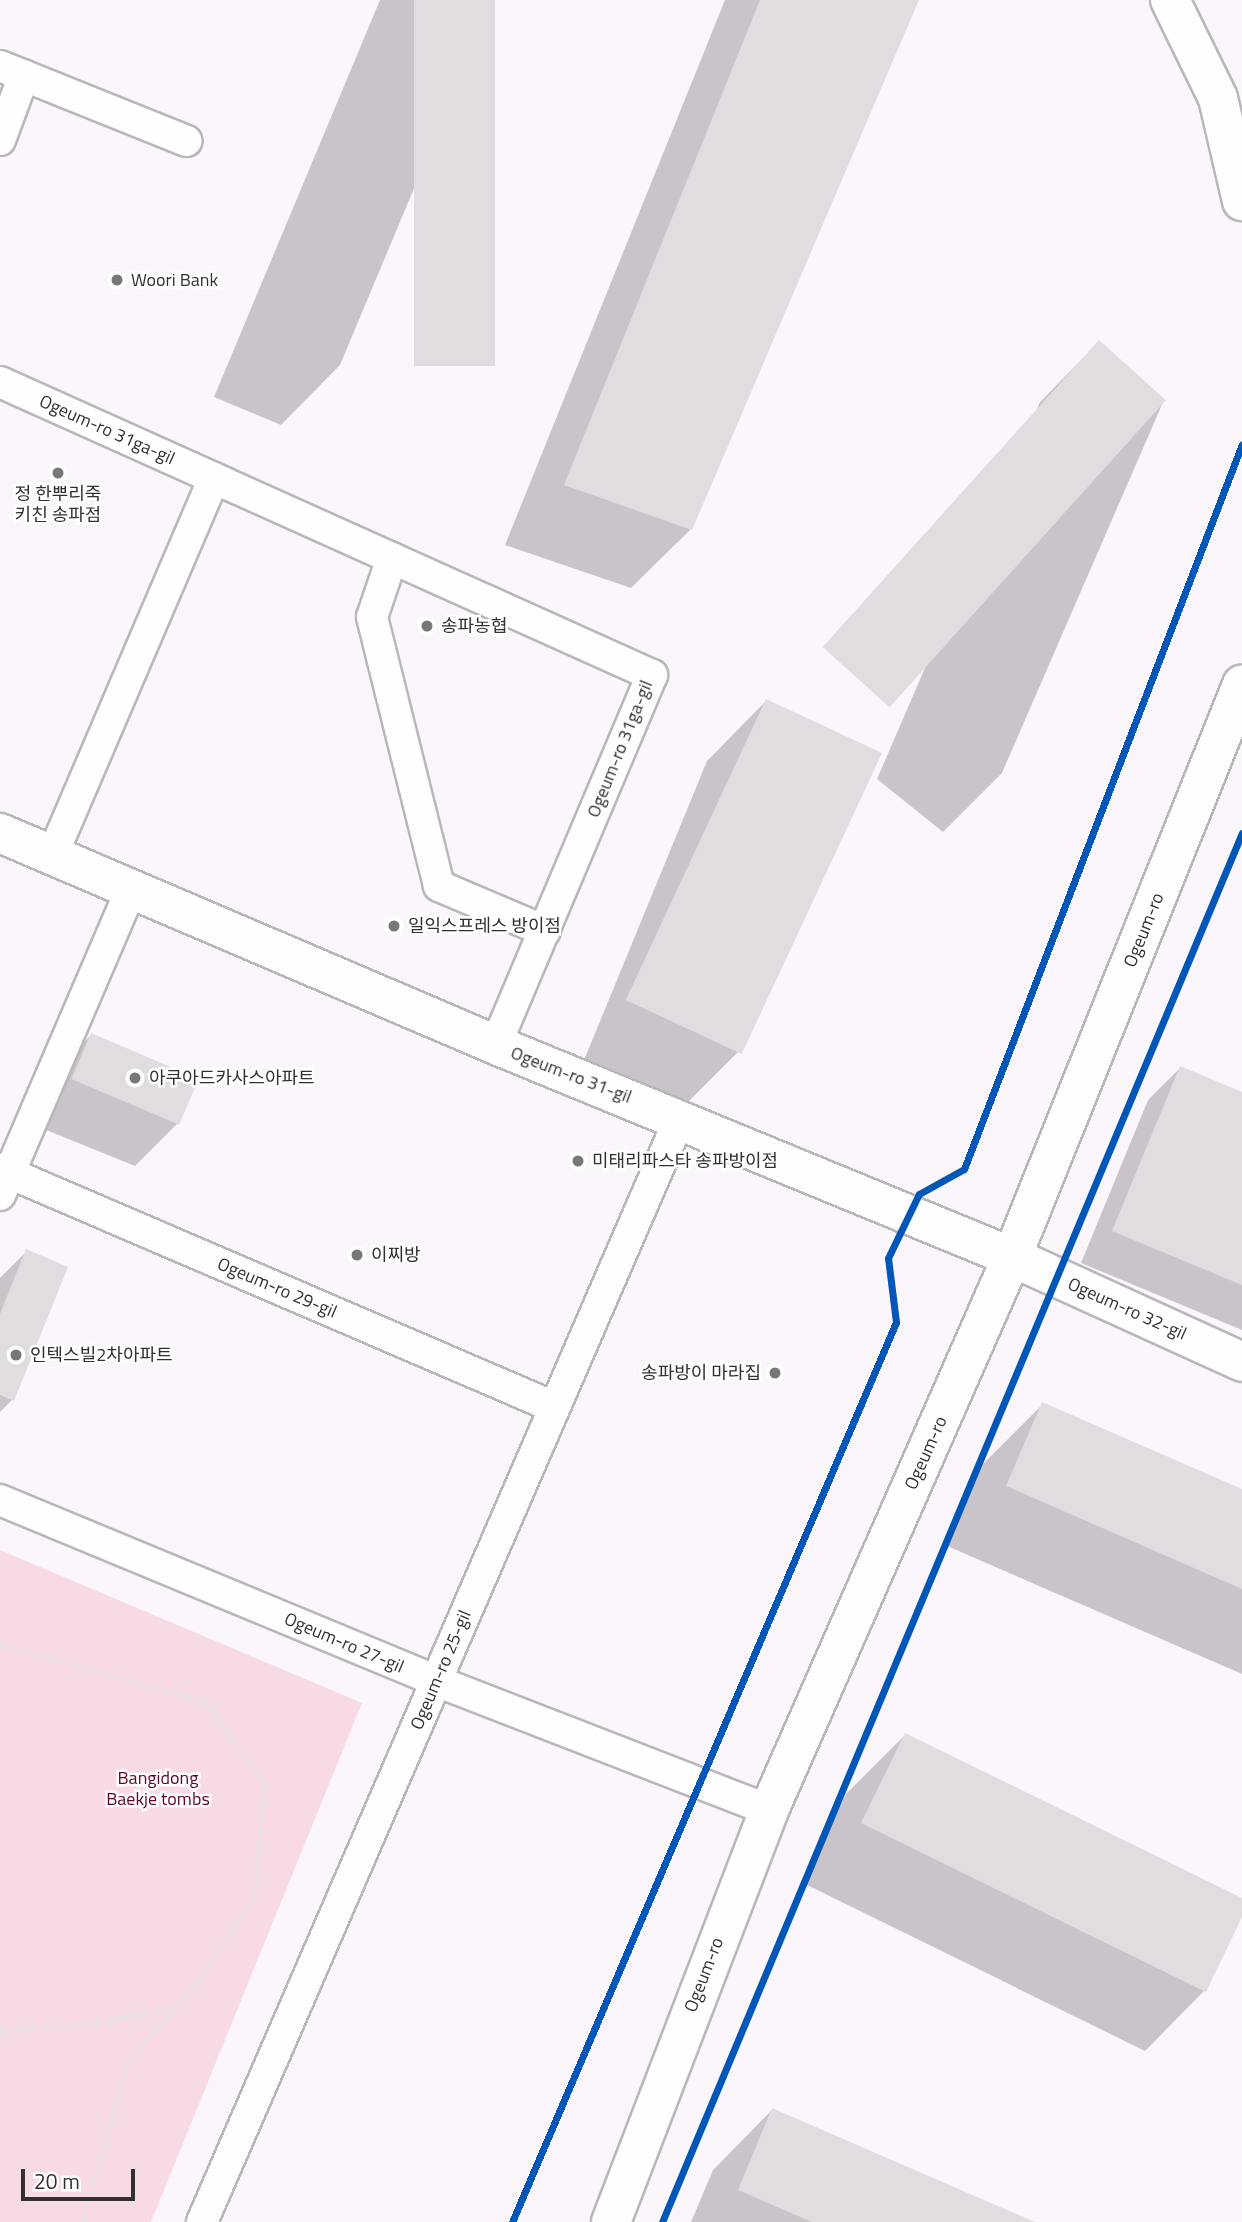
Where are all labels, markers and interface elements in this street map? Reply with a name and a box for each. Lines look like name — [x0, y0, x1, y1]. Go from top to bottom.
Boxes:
place label: Woori Bank — [131, 269, 218, 291]
marker: Woori Bank — [109, 272, 125, 288]
street label: Ogeum-ro 31ga-gil — [36, 390, 178, 470]
marker: 정 한뿌리죽 키친 송파점 — [50, 465, 66, 481]
place label: 정 한뿌리죽 키친 송파점 — [15, 484, 101, 526]
place label: 송파농협 — [441, 615, 507, 637]
marker: 송파농협 — [419, 618, 435, 634]
street label: Ogeum-ro 31ga-gil — [583, 677, 657, 821]
street label: Ogeum-ro — [1119, 890, 1169, 970]
place label: 일익스프레스 방이점 — [408, 915, 561, 937]
marker: 일익스프레스 방이점 — [386, 918, 402, 934]
street label: Ogeum-ro 31-gil — [508, 1042, 634, 1108]
place label: 아쿠아드카사스아파트 — [149, 1067, 315, 1089]
marker: 아쿠아드카사스아파트 — [127, 1070, 143, 1086]
place label: 미태리파스타 송파방이점 — [592, 1150, 778, 1172]
marker: 미태리파스타 송파방이점 — [570, 1153, 586, 1169]
place label: 이찌방 — [371, 1244, 421, 1266]
marker: 이찌방 — [349, 1247, 365, 1263]
street label: Ogeum-ro 29-gil — [214, 1253, 340, 1323]
street label: Ogeum-ro 32-gil — [1064, 1273, 1190, 1345]
place label: 인텍스빌2차아파트 — [30, 1344, 173, 1366]
marker: 인텍스빌2차아파트 — [8, 1347, 24, 1363]
place label: 송파방이 마라집 — [641, 1362, 761, 1384]
marker: 송파방이 마라집 — [767, 1365, 783, 1381]
street label: Ogeum-ro — [900, 1413, 952, 1493]
street label: Ogeum-ro 25-gil — [406, 1607, 476, 1733]
street label: Ogeum-ro 27-gil — [281, 1608, 407, 1678]
park label: Bangidong Baekje tombs — [106, 1768, 210, 1810]
street label: Ogeum-ro — [680, 1935, 728, 2015]
scale bar — [24, 2156, 138, 2200]
text: 20 m — [34, 2165, 80, 2197]

